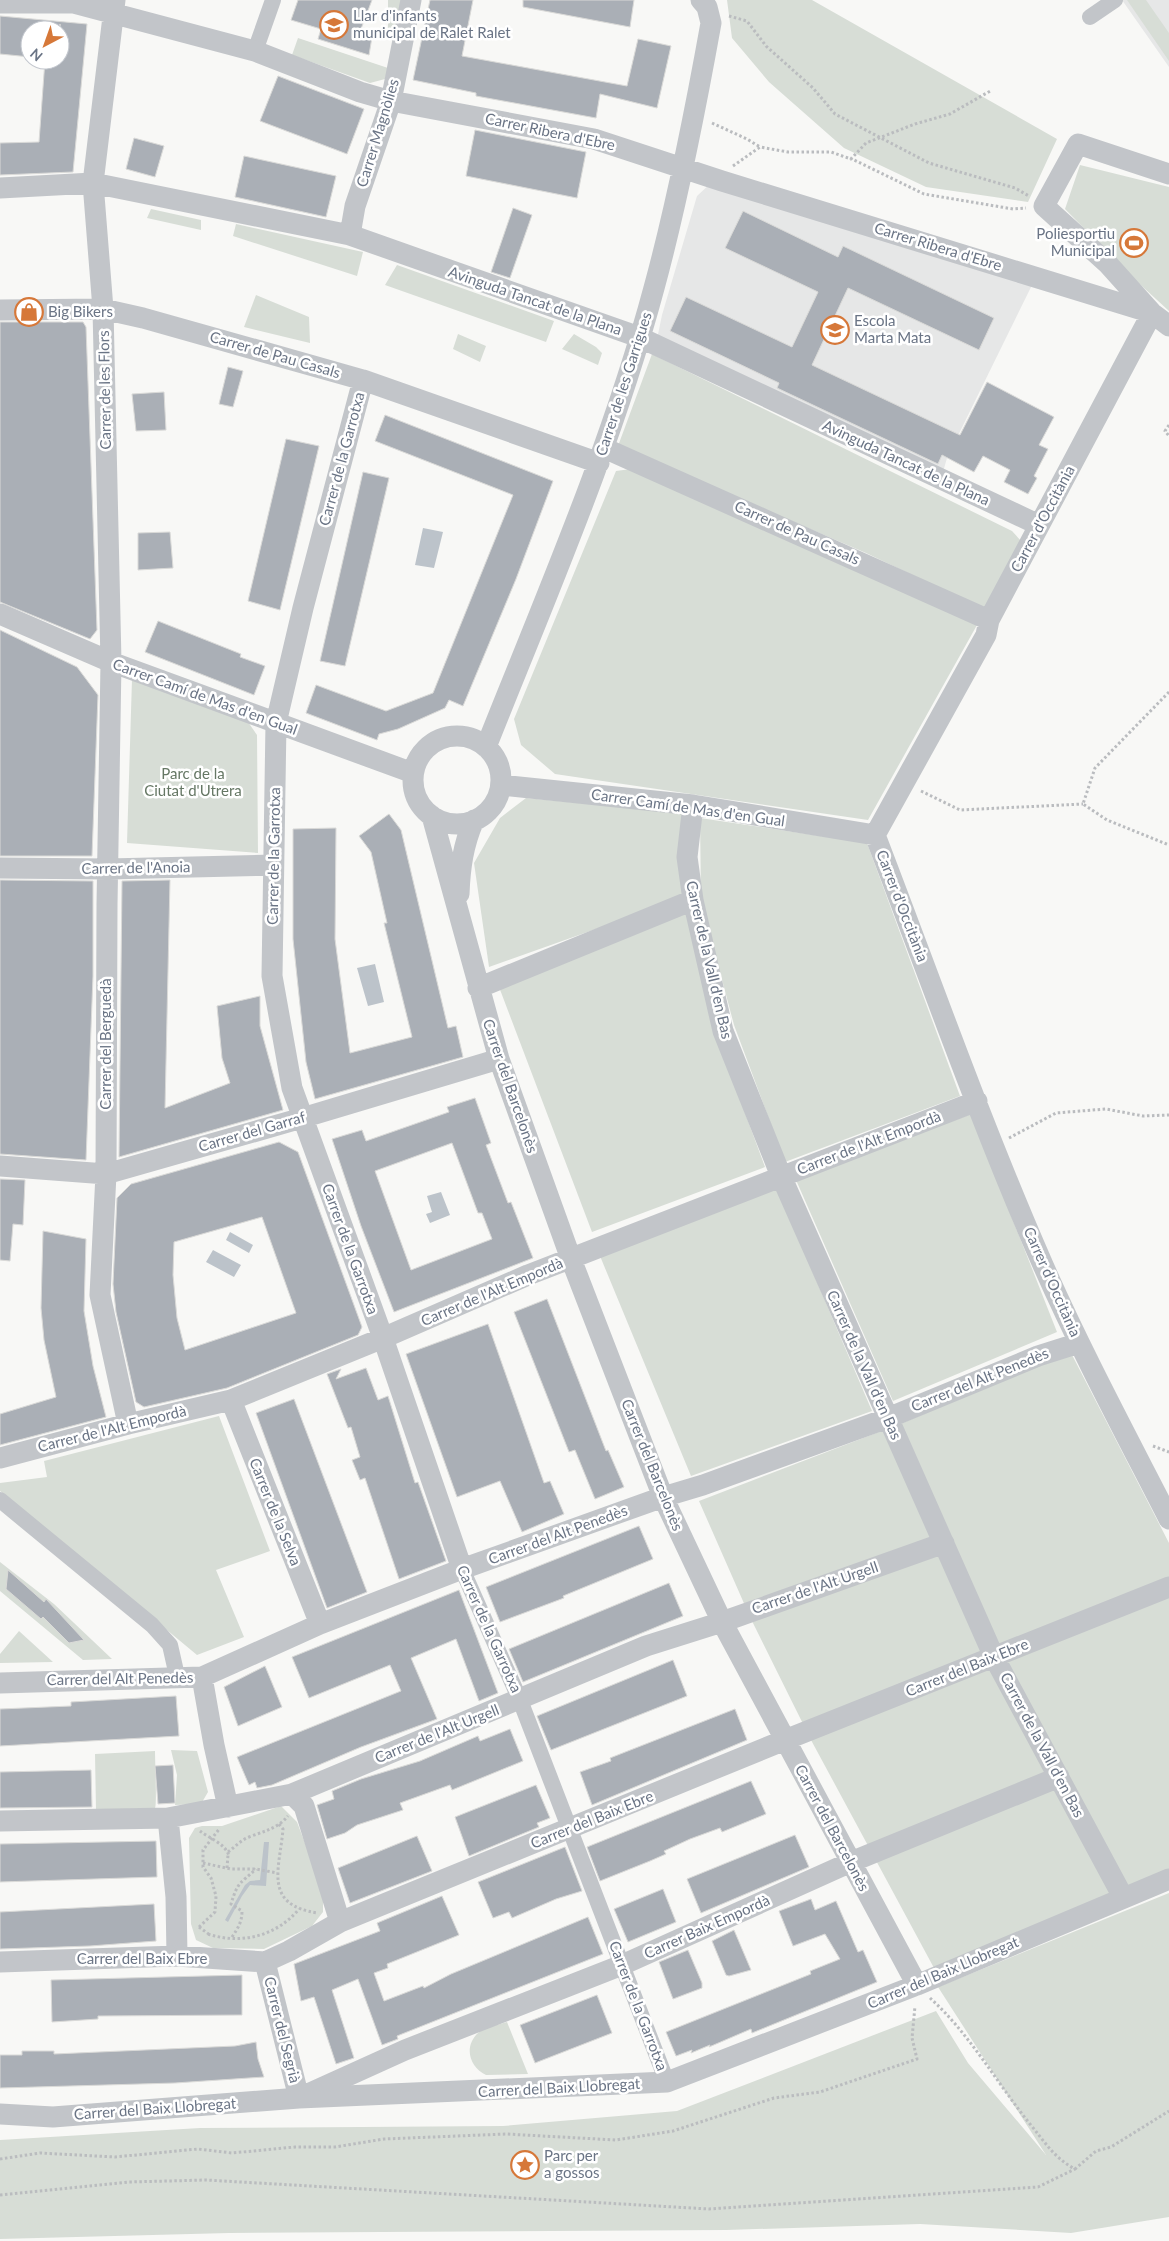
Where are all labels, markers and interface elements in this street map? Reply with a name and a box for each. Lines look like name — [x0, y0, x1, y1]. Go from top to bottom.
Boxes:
place label: Llar d'infants municipal de Ralet Ralet — [353, 6, 511, 41]
school or university icon: Llar d'infants municipal de Ralet Ralet — [319, 10, 349, 40]
north arrow — [20, 20, 70, 70]
text: N — [26, 45, 46, 65]
street label: Carrer Magnòlies — [352, 76, 402, 189]
street label: Carrer Ribera d'Ebre — [484, 108, 617, 154]
street label: Carrer Ribera d'Ebre — [872, 218, 1004, 274]
place label: Poliesportiu Municipal — [1036, 224, 1115, 259]
sports icon: Poliesportiu Municipal — [1119, 228, 1149, 258]
street label: Avinguda Tancat de la Plana — [446, 262, 624, 338]
shop icon: Big Bikers — [14, 297, 44, 327]
place label: Big Bikers — [48, 302, 113, 320]
street label: Carrer de les Garrigues — [591, 309, 655, 458]
place label: Escola Marta Mata — [854, 311, 931, 346]
school or university icon: Escola Marta Mata — [820, 315, 850, 345]
street label: Carrer de Pau Casals — [208, 327, 343, 381]
street label: Carrer de les Flors — [94, 330, 114, 450]
street label: Carrer de la Garrotxa — [315, 390, 368, 528]
street label: Avinguda Tancat de la Plana — [820, 415, 993, 509]
street label: Carrer d'Occitània — [1006, 462, 1078, 575]
street label: Carrer de Pau Casals — [732, 496, 863, 568]
street label: Carrer Camí de Mas d'en Gual — [110, 654, 300, 738]
park label: Parc de la Ciutat d'Utrera — [144, 764, 242, 799]
street label: Carrer Camí de Mas d'en Gual — [590, 785, 786, 830]
street label: Carrer de la Garrotxa — [263, 787, 283, 925]
street label: Carrer d'Occitània — [873, 847, 933, 964]
street label: Carrer de l'Anoia — [81, 857, 191, 877]
street label: Carrer de la Vall d'en Bas — [683, 879, 737, 1041]
street label: Carrer del Berguedà — [96, 978, 114, 1110]
street label: Carrer del Barcelonès — [480, 1016, 542, 1155]
street label: Carrer de l'Alt Empordà — [794, 1106, 943, 1178]
street label: Carrer del Garraf — [196, 1107, 308, 1155]
street label: Carrer de la Garrotxa — [319, 1181, 383, 1316]
street label: Carrer d'Occitània — [1021, 1224, 1085, 1339]
street label: Carrer de l'Alt Empordà — [418, 1253, 565, 1329]
street label: Carrer de la Vall d'en Bas — [824, 1287, 906, 1442]
street label: Carrer del Alt Penedès — [908, 1343, 1051, 1415]
street label: Carrer del Barcelonès — [618, 1396, 688, 1533]
street label: Carrer de l'Alt Empordà — [36, 1401, 188, 1455]
street label: Carrer de la Selva — [246, 1455, 306, 1568]
street label: Carrer del Alt Penedès — [486, 1501, 630, 1568]
street label: Carrer de l'Alt Urgell — [749, 1557, 880, 1617]
street label: Carrer de la Garrotxa — [454, 1562, 526, 1695]
street label: Carrer del Baix Ebre — [903, 1634, 1031, 1700]
street label: Carrer del Alt Penedès — [46, 1668, 193, 1688]
street label: Carrer de la Vall d'en Bas — [997, 1669, 1089, 1820]
street label: Carrer de l'Alt Urgell — [372, 1700, 501, 1766]
street label: Carrer del Barcelonès — [792, 1761, 874, 1894]
street label: Carrer del Baix Ebre — [528, 1786, 656, 1852]
street label: Carrer Baix Empordà — [641, 1890, 772, 1962]
street label: Carrer del Baix Llobregat — [864, 1932, 1021, 2012]
street label: Carrer de la Garrotxa — [606, 1938, 672, 2073]
street label: Carrer del Baix Ebre — [77, 1949, 207, 1967]
street label: Carrer del Segrià — [261, 1975, 305, 2085]
street label: Carrer del Baix Llobregat — [477, 2074, 641, 2100]
street label: Carrer del Baix Llobregat — [73, 2093, 237, 2123]
place label: Parc per a gossos — [544, 2146, 599, 2181]
place icon: Parc per a gossos — [510, 2150, 540, 2180]

